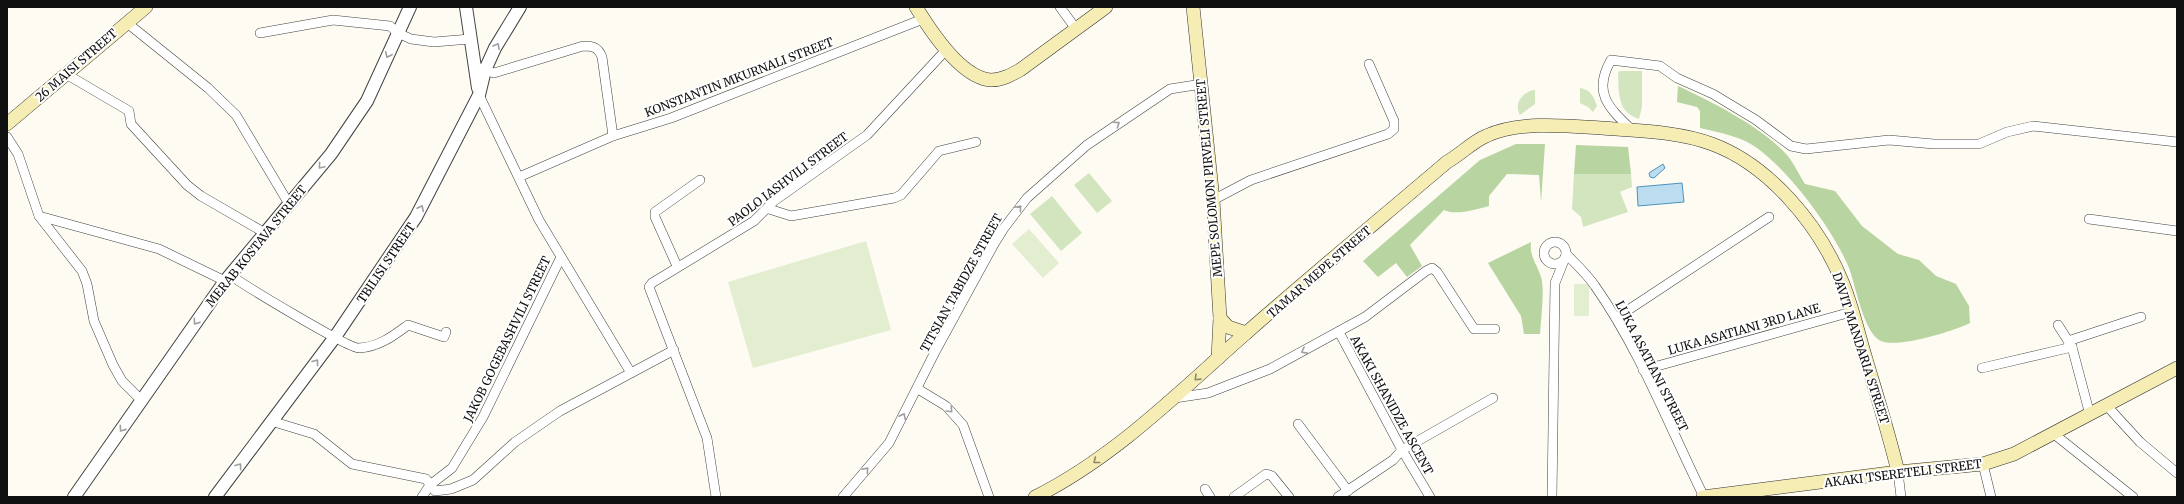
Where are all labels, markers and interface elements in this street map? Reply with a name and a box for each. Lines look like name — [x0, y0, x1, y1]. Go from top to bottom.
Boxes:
street label: 26 MAISI STREET — [32, 25, 120, 105]
street label: KONSTANTIN MKURNALI STREET — [643, 34, 836, 120]
one-way arrow — [492, 43, 499, 50]
one-way arrow — [385, 51, 393, 58]
street label: MEPE SOLOMON PIRVELI STREET — [1193, 78, 1225, 278]
one-way arrow — [1113, 122, 1120, 129]
street label: PAOLO IASHVILI STREET — [725, 128, 852, 229]
one-way arrow — [318, 161, 325, 168]
street label: MERAB KOSTAVA STREET — [202, 182, 310, 310]
one-way arrow — [416, 205, 424, 212]
one-way arrow — [1014, 206, 1021, 213]
street label: TITSIAN TABIDZE STREET — [917, 211, 1006, 355]
street label: TBILISI STREET — [354, 219, 419, 306]
street label: TAMAR MEPE STREET — [1264, 222, 1375, 321]
street label: JAKOB GOGEBASHVILI STREET — [460, 253, 554, 425]
street label: DAVIT MANDARIA STREET — [1829, 270, 1893, 426]
street label: LUKA ASATIANI STREET — [1612, 298, 1692, 435]
street label: LUKA ASATIANI 3RD LANE — [1666, 300, 1822, 358]
one-way arrow — [193, 318, 201, 325]
street label: AKAKI SHANIDZE ASCENT — [1347, 332, 1437, 478]
one-way arrow — [1301, 346, 1308, 353]
one-way arrow — [311, 359, 318, 366]
one-way arrow — [1194, 373, 1201, 380]
one-way arrow — [945, 405, 953, 413]
one-way arrow — [898, 412, 906, 420]
one-way arrow — [119, 425, 127, 432]
one-way arrow — [1094, 456, 1101, 463]
street label: AKAKI TSERETELI STREET — [1822, 456, 1983, 490]
one-way arrow — [234, 463, 241, 470]
one-way arrow — [861, 467, 868, 475]

